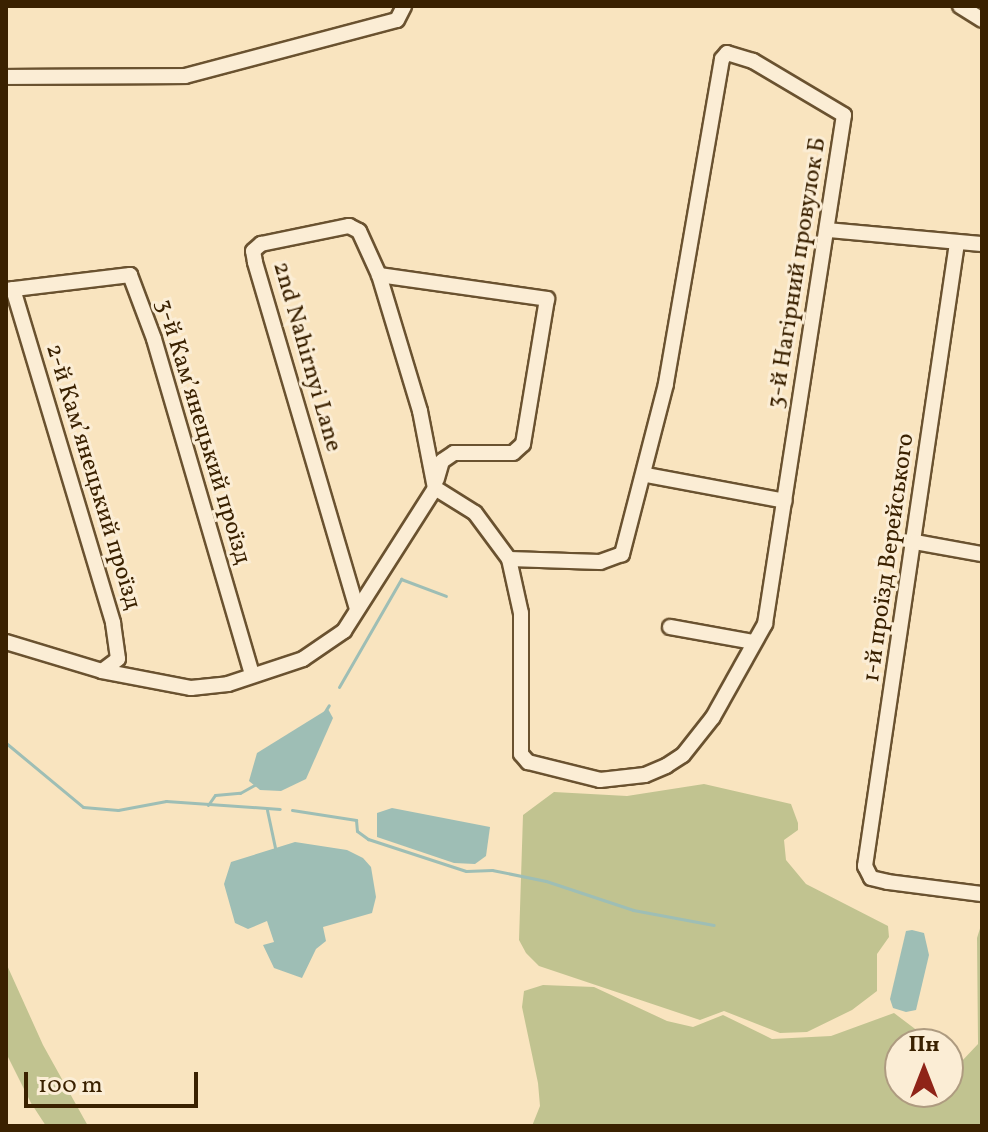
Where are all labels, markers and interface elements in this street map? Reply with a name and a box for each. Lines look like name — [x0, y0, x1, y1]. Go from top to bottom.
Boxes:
street label: 3-й Нагірний провулок Б — [762, 135, 834, 411]
street label: 2nd Nahirnyi Lane — [265, 259, 347, 455]
street label: 3-й Камʼянецький проїзд — [148, 296, 256, 568]
street label: 2-й Камʼянецький проїзд — [38, 341, 146, 613]
street label: 1-й проїзд Верейського — [858, 432, 922, 684]
north arrow — [884, 1028, 964, 1108]
text: Пн — [908, 1030, 940, 1061]
scale bar — [28, 1056, 202, 1106]
text: 100 m — [38, 1069, 103, 1103]

